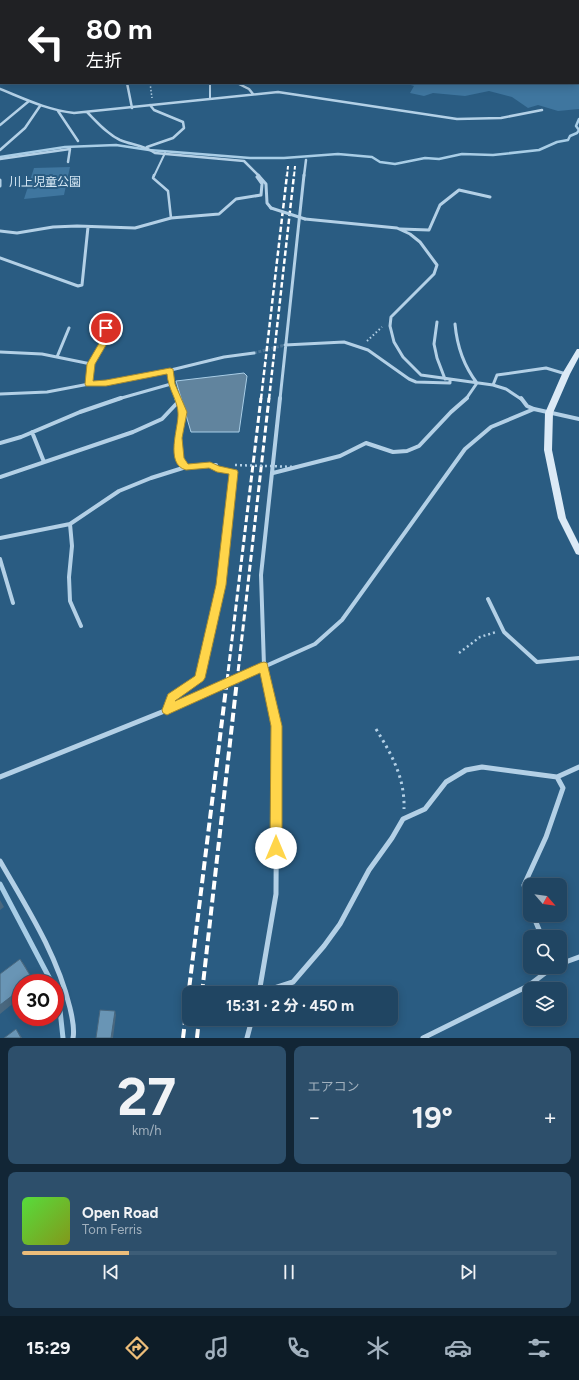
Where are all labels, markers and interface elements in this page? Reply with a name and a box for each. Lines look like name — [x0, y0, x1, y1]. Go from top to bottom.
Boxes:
text: 80 m — [86, 12, 152, 46]
icon: left — [20, 16, 72, 68]
text: 左折 — [86, 50, 122, 72]
park label: 川上児童公園 — [9, 175, 81, 189]
pin — [89, 311, 123, 345]
icon: arrive — [95, 317, 117, 339]
position arrow — [255, 827, 297, 869]
north arrow — [523, 878, 567, 922]
map controls — [523, 878, 567, 1026]
button: search — [523, 930, 567, 974]
speed limit sign: 30 — [12, 974, 64, 1026]
button: layers — [523, 982, 567, 1026]
text: 15:31 · 2 分 · 450 m — [226, 997, 354, 1015]
text: 27 — [117, 1066, 176, 1128]
text: エアコン — [308, 1079, 360, 1094]
text: 19° — [412, 1099, 453, 1136]
text: − — [308, 1104, 321, 1131]
text: + — [543, 1104, 557, 1131]
text: km/h — [132, 1123, 162, 1138]
text: Open Road — [82, 1204, 159, 1222]
text: Tom Ferris — [82, 1222, 142, 1237]
icon: previous — [100, 1261, 122, 1283]
icon: pause — [278, 1261, 300, 1283]
icon: next — [457, 1261, 479, 1283]
icon: directions — [123, 1334, 151, 1362]
icon: music — [203, 1334, 231, 1362]
icon: phone — [284, 1334, 312, 1362]
icon: climate — [364, 1334, 392, 1362]
icon: car — [444, 1334, 472, 1362]
icon: filters — [525, 1334, 553, 1362]
text: 15:29 — [26, 1337, 71, 1359]

